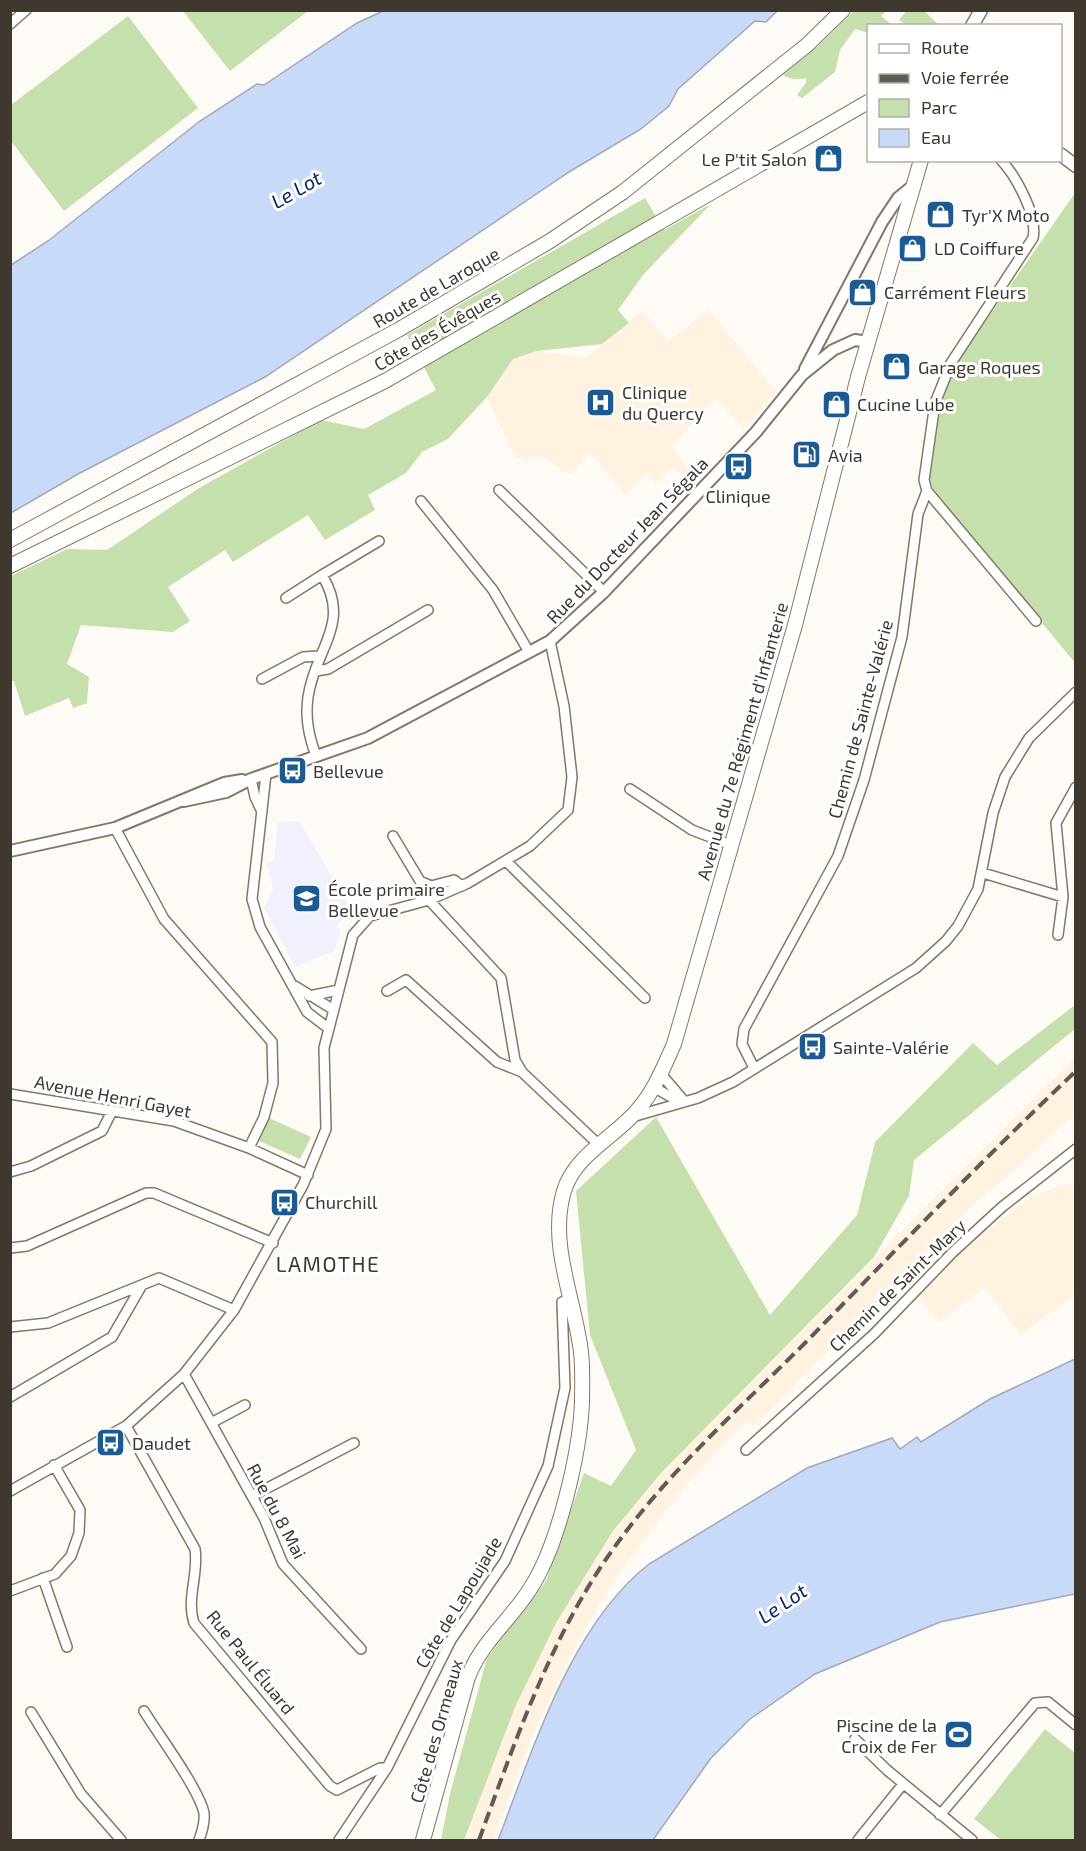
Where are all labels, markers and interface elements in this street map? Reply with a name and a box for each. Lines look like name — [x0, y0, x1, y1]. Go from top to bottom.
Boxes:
legend — [867, 24, 1062, 162]
text: Route — [921, 36, 969, 58]
text: Voie ferrée — [921, 66, 1009, 88]
text: Parc — [921, 96, 957, 118]
text: Eau — [921, 126, 951, 148]
shop icon: Le P'tit Salon — [812, 143, 844, 175]
place label: Le P'tit Salon — [702, 148, 807, 170]
water label: Le Lot — [267, 165, 326, 213]
shop icon: Tyr'X Moto — [925, 199, 957, 231]
place label: Tyr'X Moto — [962, 204, 1050, 226]
shop icon: LD Coiffure — [897, 232, 929, 264]
place label: LD Coiffure — [934, 237, 1024, 259]
street label: Route de Laroque — [369, 242, 503, 332]
shop icon: Carrément Fleurs — [847, 276, 879, 308]
place label: Carrément Fleurs — [884, 281, 1026, 303]
street label: Côte des Évêques — [370, 285, 504, 375]
shop icon: Garage Roques — [881, 351, 913, 383]
place label: Garage Roques — [918, 356, 1041, 378]
place label: Clinique du Quercy — [622, 381, 704, 424]
hospital icon: Clinique du Quercy — [585, 386, 617, 418]
shop icon: Cucine Lube — [820, 388, 852, 420]
place label: Cucine Lube — [857, 393, 954, 415]
fuel station icon: Avia — [791, 439, 823, 471]
place label: Avia — [828, 444, 863, 466]
bus stop icon: Clinique — [722, 451, 754, 483]
street label: Rue du Docteur Jean Ségala — [542, 452, 712, 628]
place label: Clinique — [705, 485, 771, 507]
street label: Avenue du 7e Régiment d'Infanterie — [692, 600, 792, 882]
street label: Chemin de Sainte-Valérie — [823, 617, 897, 821]
bus stop icon: Bellevue — [276, 755, 308, 787]
place label: Bellevue — [313, 760, 384, 782]
place label: École primaire Bellevue — [328, 878, 445, 921]
school or university icon: École primaire Bellevue — [291, 883, 323, 915]
bus stop icon: Sainte-Valérie — [796, 1031, 828, 1063]
place label: Sainte-Valérie — [833, 1036, 949, 1058]
street label: Avenue Henri Gayet — [33, 1070, 193, 1122]
bus stop icon: Churchill — [268, 1186, 300, 1218]
place label: Churchill — [305, 1191, 378, 1213]
street label: Chemin de Saint-Mary — [824, 1214, 970, 1356]
district label: LAMOTHE — [276, 1251, 380, 1276]
bus stop icon: Daudet — [95, 1427, 127, 1459]
place label: Daudet — [132, 1432, 191, 1454]
street label: Rue du 8 Mai — [243, 1460, 311, 1562]
street label: Côte de Lapoujade — [410, 1532, 506, 1672]
water label: Le Lot — [753, 1578, 811, 1628]
street label: Rue Paul Éluard — [202, 1605, 300, 1719]
street label: Côte des Ormeaux — [405, 1656, 467, 1805]
place label: Piscine de la Croix de Fer — [836, 1714, 937, 1757]
sports icon: Piscine de la Croix de Fer — [942, 1719, 974, 1751]

